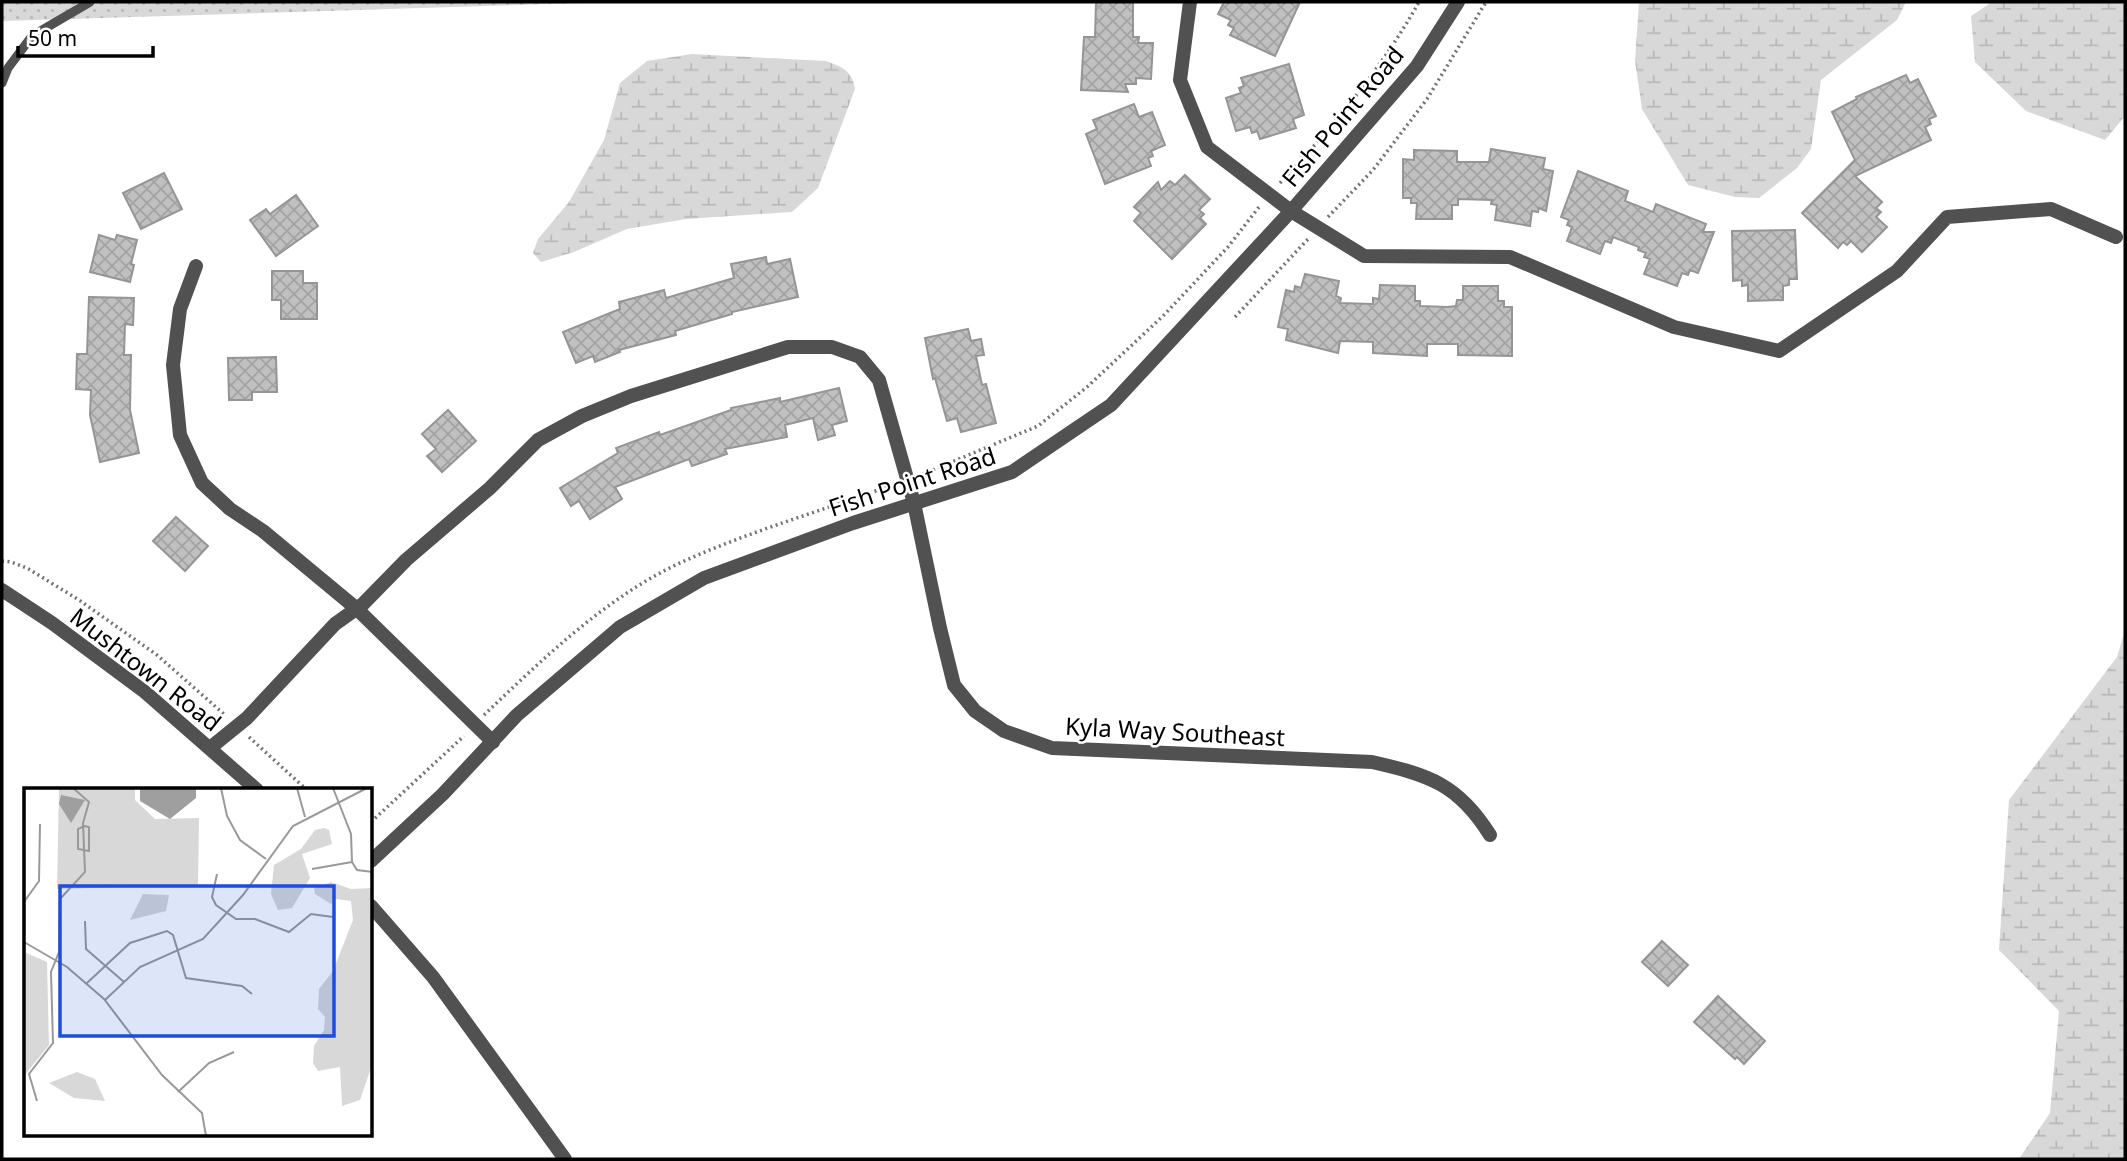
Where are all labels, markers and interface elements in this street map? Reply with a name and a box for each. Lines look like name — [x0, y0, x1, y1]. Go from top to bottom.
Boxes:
scale bar — [18, 14, 152, 58]
text: 50 m — [28, 24, 77, 52]
street label: Fish Point Road — [1273, 39, 1411, 193]
street label: Fish Point Road — [824, 438, 1000, 524]
street label: Mushtown Road — [64, 600, 228, 738]
street label: Kyla Way Southeast — [1064, 709, 1286, 753]
inset map — [24, 788, 373, 1136]

